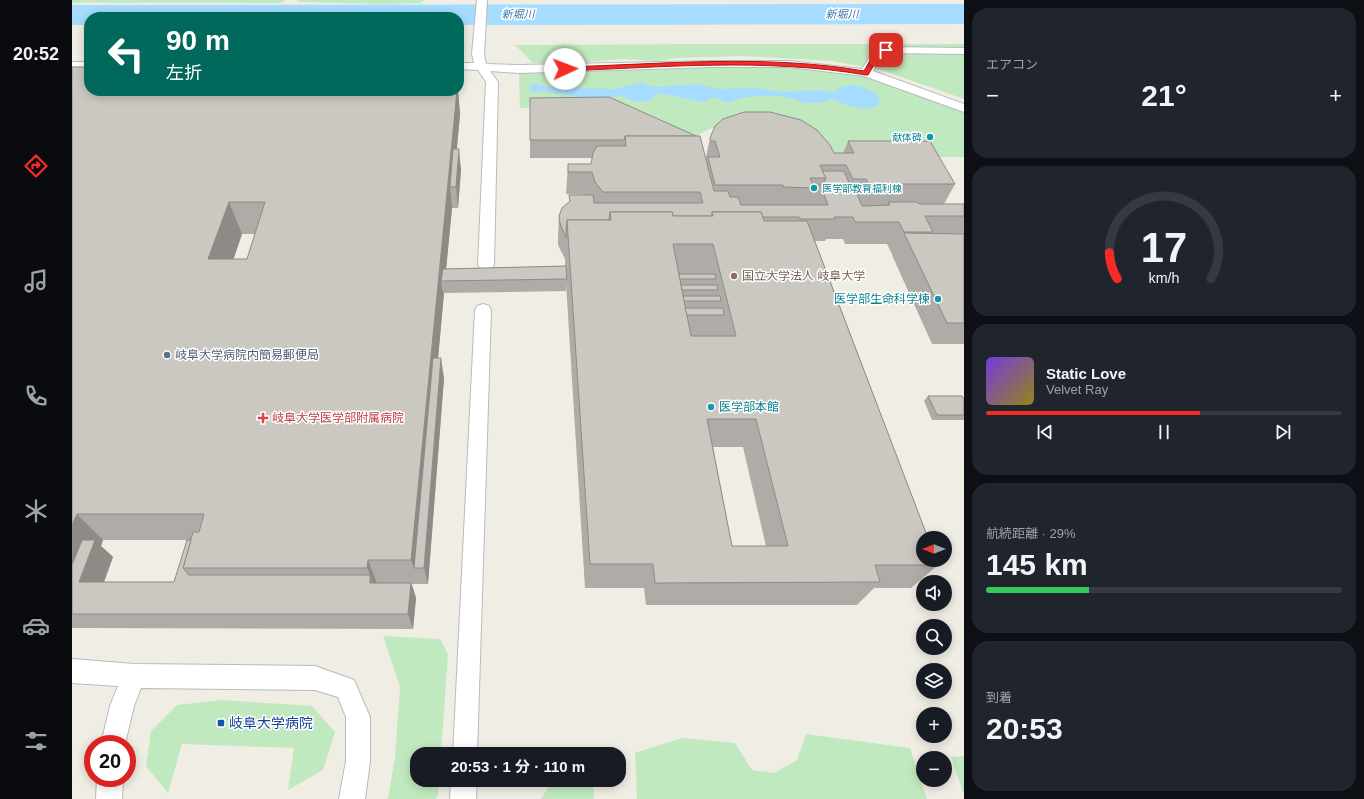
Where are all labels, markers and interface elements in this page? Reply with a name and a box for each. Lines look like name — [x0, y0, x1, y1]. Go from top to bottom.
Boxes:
water label: 新堀川 — [502, 8, 535, 20]
water label: 新堀川 — [826, 8, 859, 20]
text: 90 m — [166, 25, 230, 56]
icon: left — [100, 28, 152, 80]
pin — [869, 33, 903, 67]
icon: arrive — [875, 39, 897, 61]
text: 20:52 — [13, 44, 59, 64]
position arrow — [544, 48, 586, 90]
text: エアコン — [986, 57, 1038, 72]
text: 左折 — [166, 63, 202, 83]
text: 21° — [1141, 79, 1187, 112]
text: − — [986, 83, 999, 108]
text: + — [1329, 83, 1342, 108]
place label: 献体碑 — [892, 132, 922, 143]
marker: 献体碑 — [925, 132, 935, 142]
icon: directions — [22, 152, 50, 180]
marker: 医学部教育福利棟 — [809, 183, 819, 193]
place label: 医学部教育福利棟 — [822, 183, 902, 194]
text: 17 — [1141, 224, 1187, 271]
icon: music — [22, 267, 50, 295]
place label: 国立大学法人 岐阜大学 — [742, 269, 865, 283]
text: km/h — [1149, 270, 1180, 286]
marker: 国立大学法人 岐阜大学 — [729, 271, 739, 281]
place label: 医学部生命科学棟 — [834, 292, 930, 306]
marker: 医学部生命科学棟 — [933, 294, 943, 304]
place label: 岐阜大学病院内簡易郵便局 — [175, 348, 319, 362]
marker: 岐阜大学病院内簡易郵便局 — [162, 350, 172, 360]
text: Static Love — [1046, 365, 1126, 382]
icon: phone — [22, 382, 50, 410]
text: Velvet Ray — [1046, 382, 1108, 397]
place label: 医学部本館 — [719, 400, 779, 414]
marker: 医学部本館 — [706, 402, 716, 412]
place label: 岐阜大学医学部附属病院 — [272, 411, 404, 425]
marker: 岐阜大学医学部附属病院 — [257, 412, 269, 424]
icon: previous — [1034, 421, 1056, 443]
icon: pause — [1153, 421, 1175, 443]
icon: next — [1272, 421, 1294, 443]
icon: climate — [22, 497, 50, 525]
text: 航続距離 · 29% — [986, 526, 1076, 541]
north arrow — [916, 531, 952, 567]
map controls — [916, 531, 952, 787]
text: 145 km — [986, 548, 1088, 581]
button: sound — [916, 575, 952, 611]
icon: car — [22, 612, 50, 640]
button: search — [916, 619, 952, 655]
button: layers — [916, 663, 952, 699]
text: 到着 — [986, 690, 1012, 705]
button: + — [916, 707, 952, 743]
text: 20:53 — [986, 712, 1063, 745]
place label: 岐阜大学病院 — [229, 715, 313, 731]
marker: 岐阜大学病院 — [216, 718, 226, 728]
icon: filters — [22, 727, 50, 755]
speed limit sign: 20 — [84, 735, 136, 787]
button: − — [916, 751, 952, 787]
text: 20:53 · 1 分 · 110 m — [451, 758, 585, 775]

